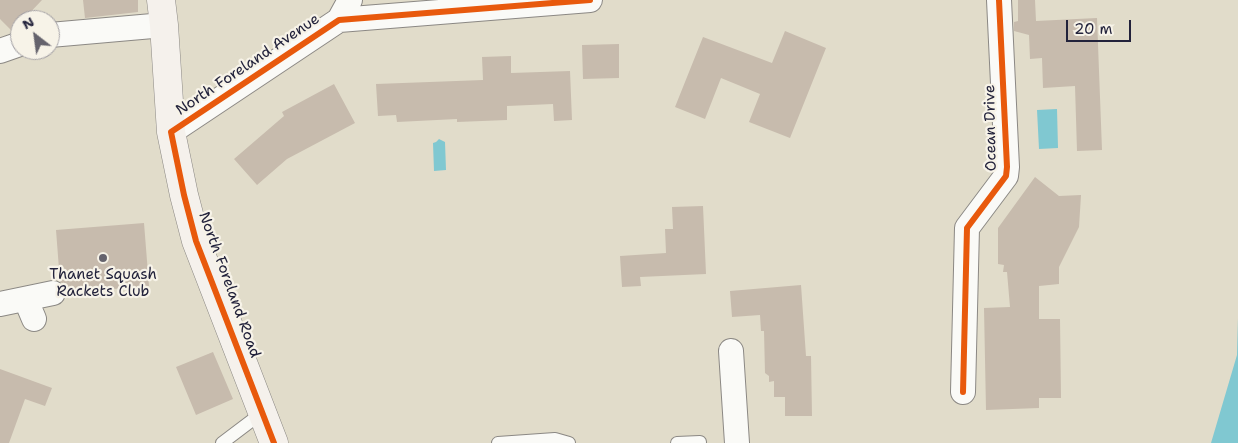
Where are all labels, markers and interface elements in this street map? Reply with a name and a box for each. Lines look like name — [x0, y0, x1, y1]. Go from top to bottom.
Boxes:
north arrow — [10, 10, 60, 60]
street label: North Foreland Avenue — [173, 10, 323, 120]
scale bar — [1068, 10, 1133, 42]
text: N — [19, 12, 37, 33]
text: 20 m — [1074, 19, 1113, 39]
street label: Ocean Drive — [981, 84, 1001, 172]
street label: North Foreland Road — [194, 209, 264, 361]
marker: Thanet Squash Rackets Club — [97, 252, 109, 264]
place label: Thanet Squash Rackets Club — [49, 266, 157, 301]

